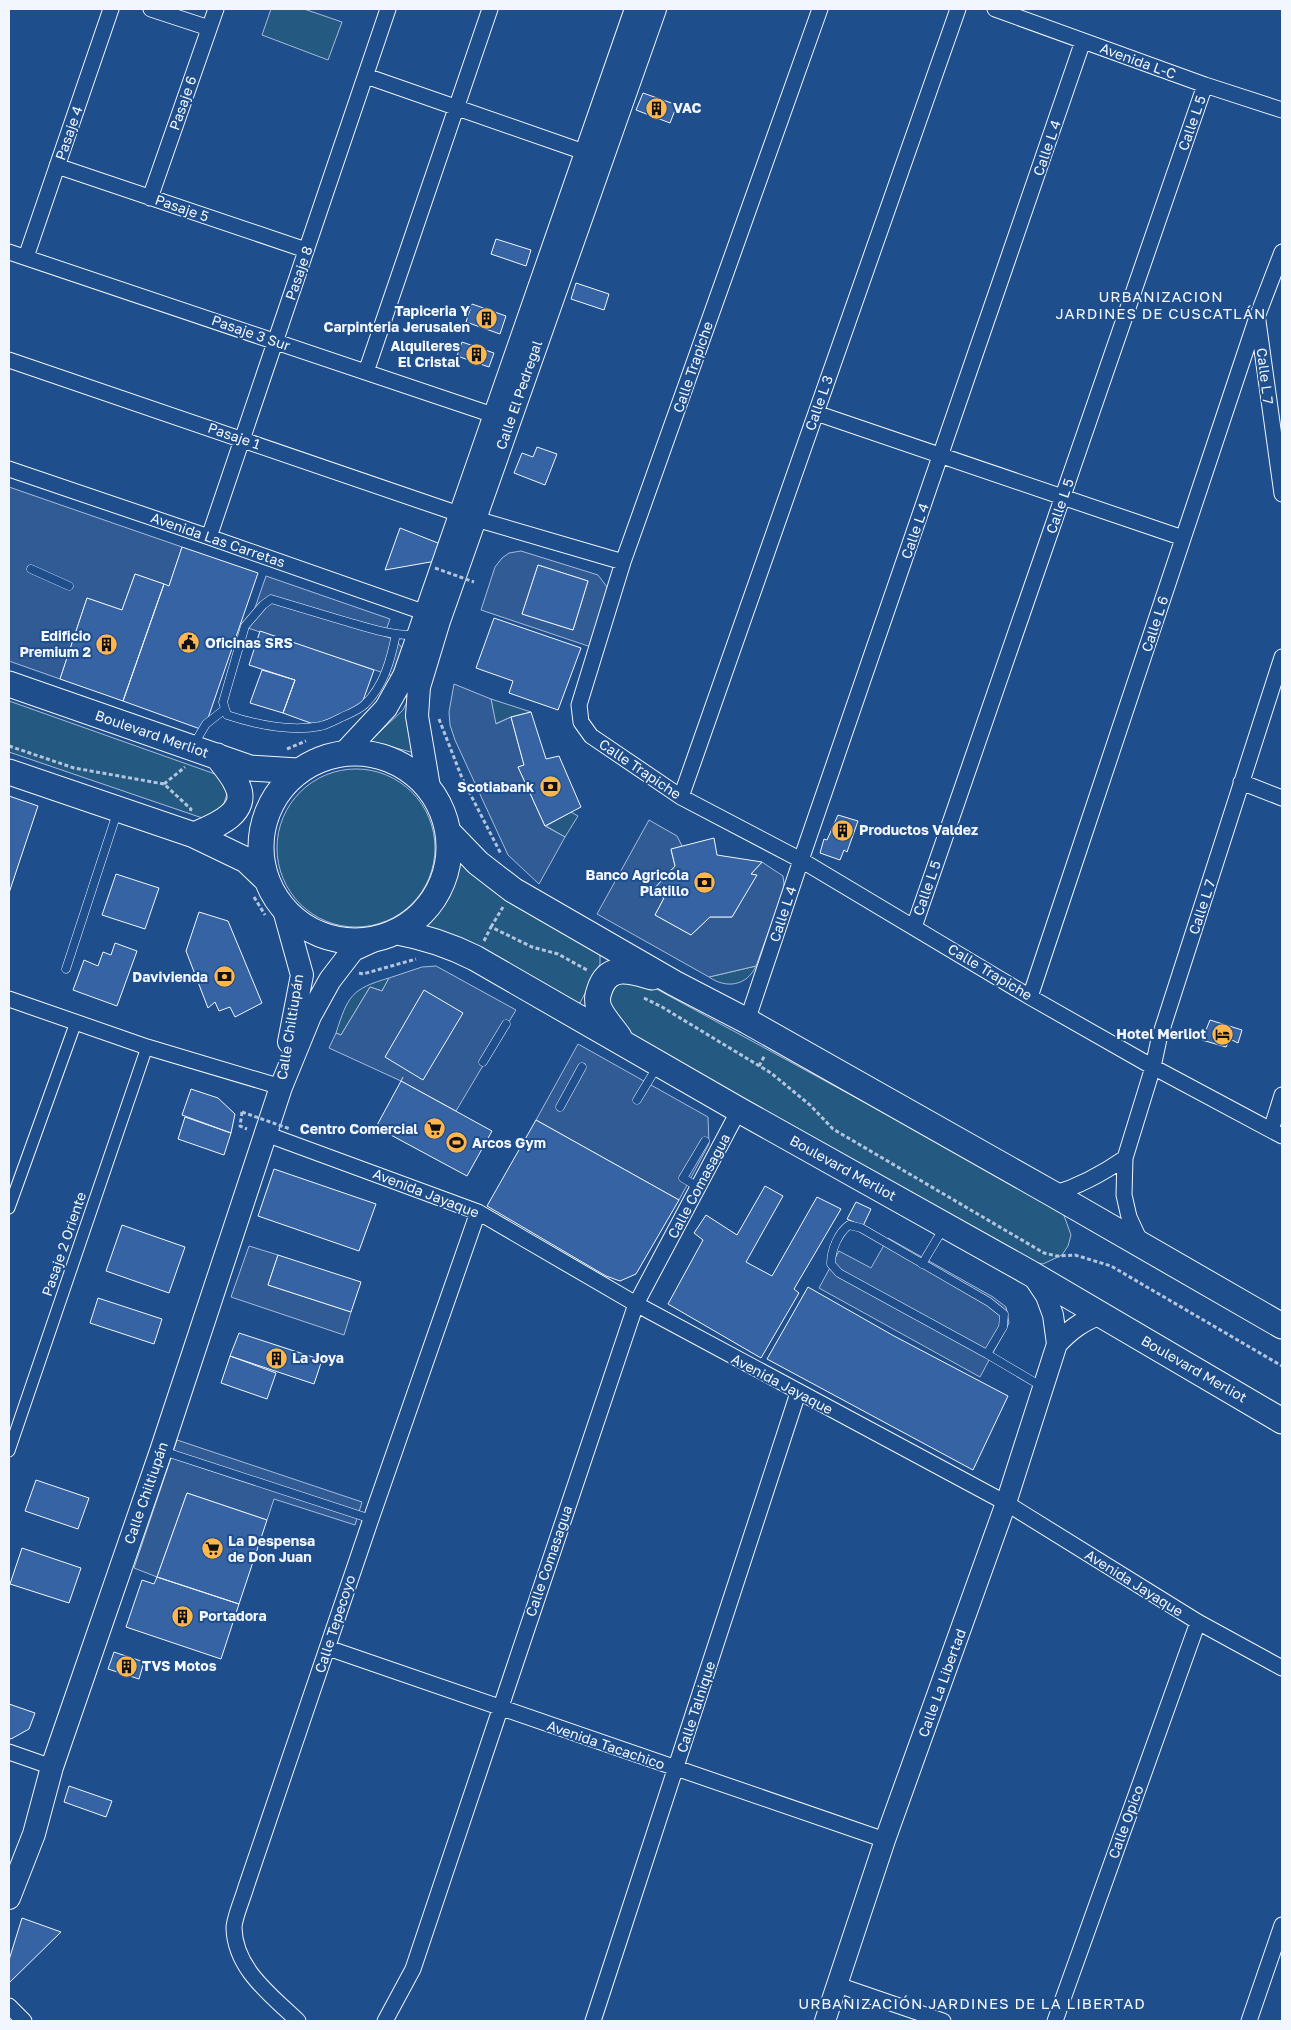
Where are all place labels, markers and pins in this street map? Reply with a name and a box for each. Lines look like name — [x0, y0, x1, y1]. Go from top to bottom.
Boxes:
building icon: VAC — [645, 96, 669, 120]
place label: VAC — [673, 99, 702, 116]
place label: Tapiceria Y Carpinteria Jerusalen — [323, 302, 470, 335]
building icon: Tapiceria Y Carpinteria Jerusalen — [474, 307, 498, 331]
place label: Alquileres El Cristal — [391, 337, 460, 370]
building icon: Alquileres El Cristal — [464, 342, 488, 366]
place label: Edificio Premium 2 — [19, 627, 91, 660]
public building icon: Oficinas SRS — [177, 631, 201, 655]
building icon: Edificio Premium 2 — [95, 632, 119, 656]
place label: Oficinas SRS — [205, 634, 293, 651]
bank icon: Scotiabank — [538, 775, 562, 799]
place label: Scotiabank — [457, 778, 534, 795]
building icon: Productos Valdez — [831, 818, 855, 842]
place label: Productos Valdez — [859, 821, 978, 838]
place label: Banco Agricola Platillo — [586, 866, 689, 899]
bank icon: Banco Agricola Platillo — [693, 871, 717, 895]
bank icon: Davivienda — [212, 965, 236, 989]
place label: Davivienda — [132, 968, 208, 985]
hotel icon: Hotel Merliot — [1210, 1022, 1234, 1046]
place label: Hotel Merliot — [1116, 1025, 1206, 1042]
supermarket icon: Centro Comercial — [422, 1117, 446, 1141]
place label: Centro Comercial — [300, 1120, 418, 1137]
sports icon: Arcos Gym — [444, 1131, 468, 1155]
place label: Arcos Gym — [472, 1134, 546, 1151]
building icon: La Joya — [264, 1346, 288, 1370]
place label: La Joya — [292, 1349, 344, 1366]
place label: La Despensa de Don Juan — [228, 1532, 315, 1565]
supermarket icon: La Despensa de Don Juan — [200, 1537, 224, 1561]
building icon: Portadora — [171, 1604, 195, 1628]
place label: Portadora — [199, 1607, 267, 1624]
building icon: TVS Motos — [114, 1654, 138, 1678]
place label: TVS Motos — [142, 1657, 217, 1674]

